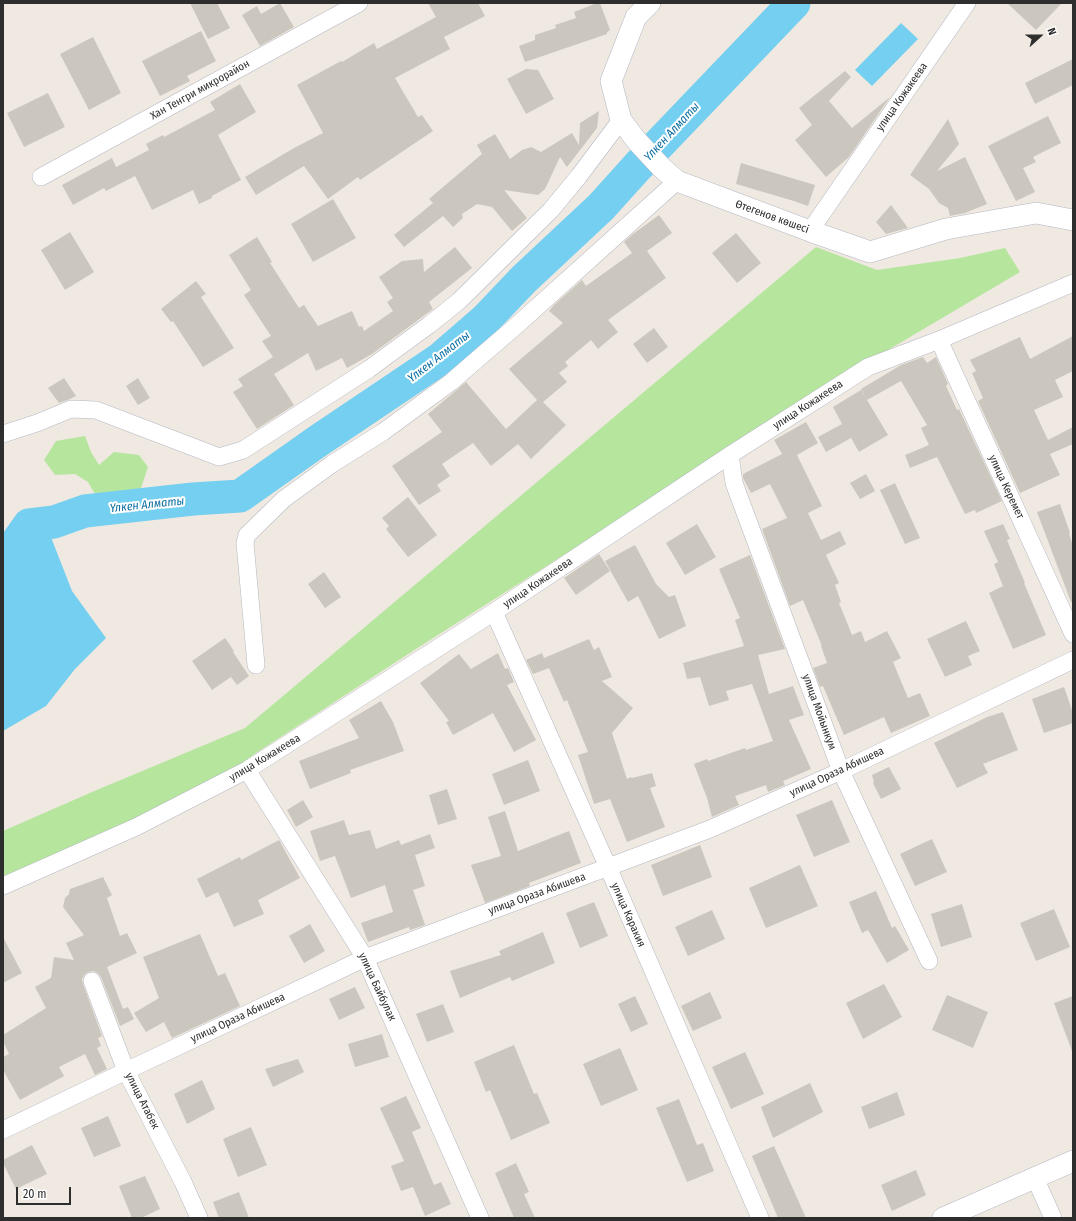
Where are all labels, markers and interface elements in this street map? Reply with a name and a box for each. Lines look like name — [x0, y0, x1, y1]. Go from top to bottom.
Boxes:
north arrow — [1020, 16, 1060, 56]
text: N — [1044, 26, 1059, 37]
street label: Хан Тенгри микрорайон — [148, 57, 252, 123]
street label: улица Кожакеева — [873, 60, 931, 134]
water label: Үлкен Алматы — [641, 100, 703, 164]
street label: Өтегенов көшесі — [733, 198, 811, 236]
water label: Үлкен Алматы — [405, 328, 473, 386]
street label: улица Кожакеева — [771, 378, 845, 432]
street label: улица Керемет — [985, 453, 1027, 521]
water label: Үлкен Алматы — [109, 494, 185, 516]
street label: улица Кожакеева — [501, 555, 575, 611]
street label: улица Мойынкум — [799, 672, 839, 752]
street label: улица Кожакеева — [227, 732, 303, 784]
street label: улица Ораза Абишева — [788, 744, 886, 800]
street label: улица Ораза Абишева — [487, 870, 587, 918]
street label: улица Каракия — [608, 881, 648, 949]
street label: улица Байбулак — [355, 951, 399, 1023]
street label: улица Ораза Абишева — [189, 990, 287, 1046]
street label: улица Атабек — [122, 1071, 162, 1131]
scale bar — [18, 1179, 73, 1205]
text: 20 m — [23, 1187, 47, 1201]

